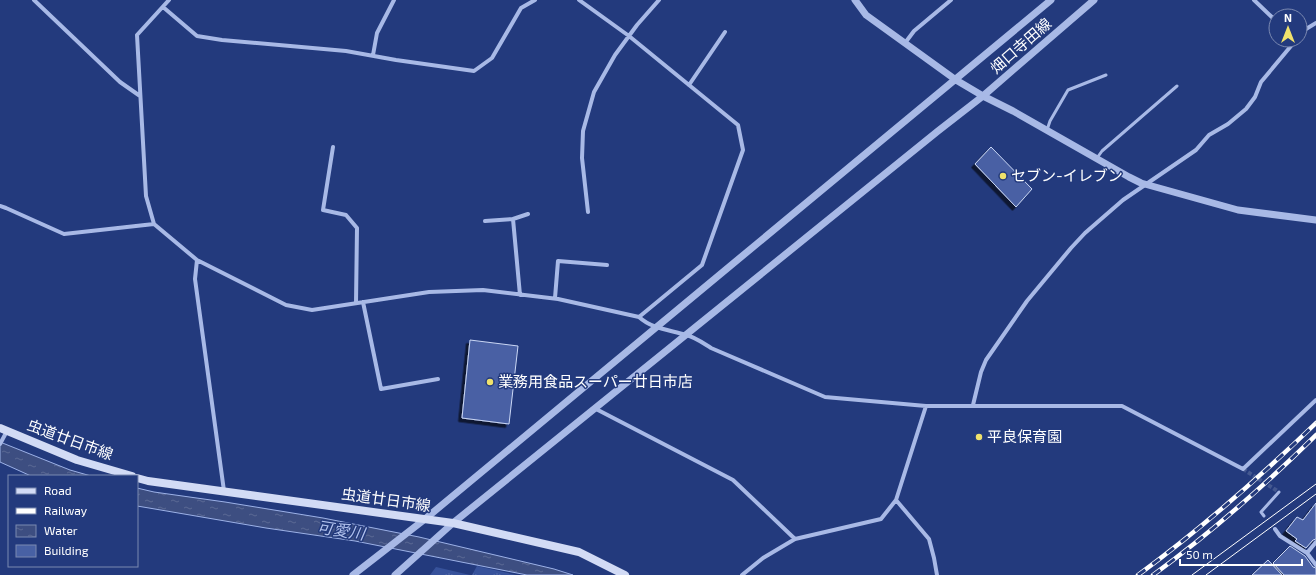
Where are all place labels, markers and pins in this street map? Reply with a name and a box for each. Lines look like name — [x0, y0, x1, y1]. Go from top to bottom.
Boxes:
place label: セブン-イレブン — [1011, 166, 1123, 184]
marker: セブン-イレブン — [998, 171, 1008, 181]
place label: 業務用食品スーパー廿日市店 — [498, 372, 693, 390]
marker: 業務用食品スーパー廿日市店 — [485, 377, 495, 387]
place label: 平良保育園 — [987, 427, 1062, 445]
marker: 平良保育園 — [974, 432, 984, 442]

